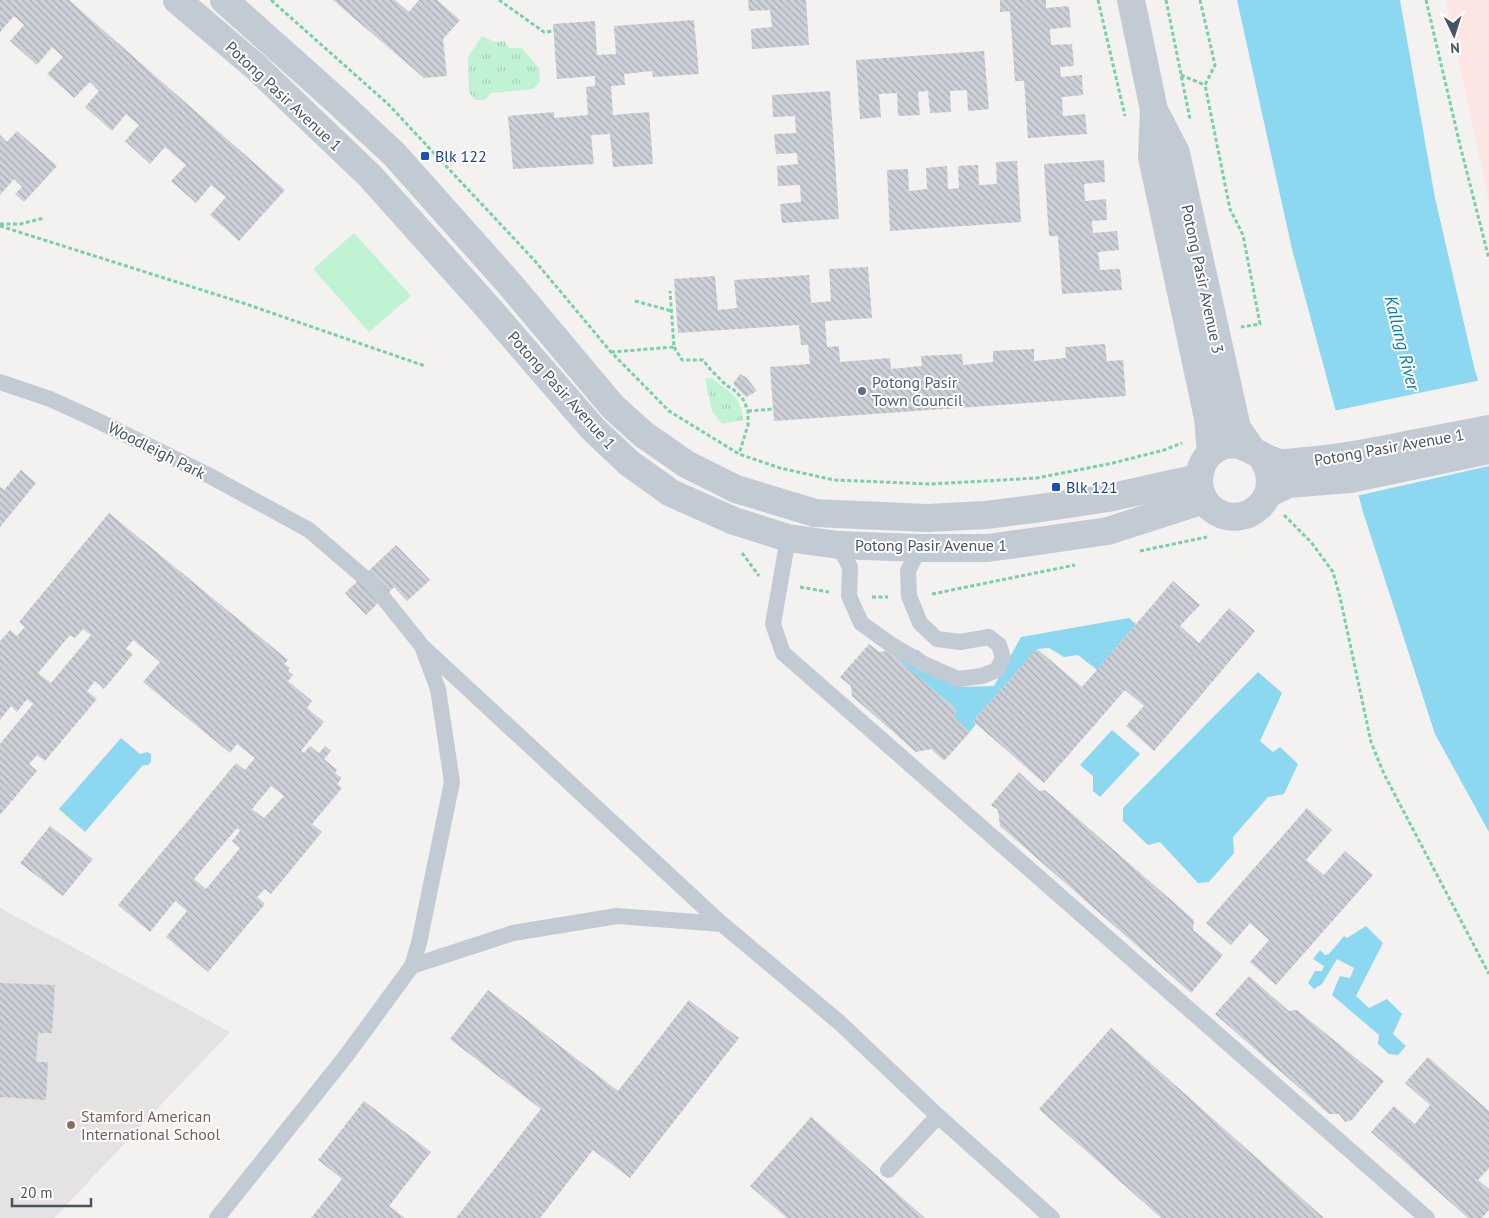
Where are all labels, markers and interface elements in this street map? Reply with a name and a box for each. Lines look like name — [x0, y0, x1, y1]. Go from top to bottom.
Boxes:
north arrow — [1429, 10, 1479, 60]
street label: Potong Pasir Avenue 1 — [222, 37, 346, 155]
text: N — [1450, 39, 1460, 57]
place label: Blk 122 — [435, 146, 487, 166]
marker: Blk 122 — [419, 150, 431, 162]
street label: Potong Pasir Avenue 3 — [1177, 203, 1229, 355]
water label: Kallang River — [1380, 293, 1426, 394]
street label: Potong Pasir Avenue 1 — [504, 327, 620, 453]
place label: Potong Pasir Town Council — [872, 372, 963, 410]
marker: Potong Pasir Town Council — [856, 385, 868, 397]
street label: Woodleigh Park — [105, 417, 209, 483]
street label: Potong Pasir Avenue 1 — [1312, 424, 1466, 470]
place label: Blk 121 — [1066, 477, 1118, 497]
marker: Blk 121 — [1050, 481, 1062, 493]
street label: Potong Pasir Avenue 1 — [855, 535, 1007, 555]
place label: Stamford American International School — [81, 1106, 220, 1144]
marker: Stamford American International School — [65, 1119, 77, 1131]
scale bar — [12, 1176, 91, 1208]
text: 20 m — [20, 1183, 53, 1202]

